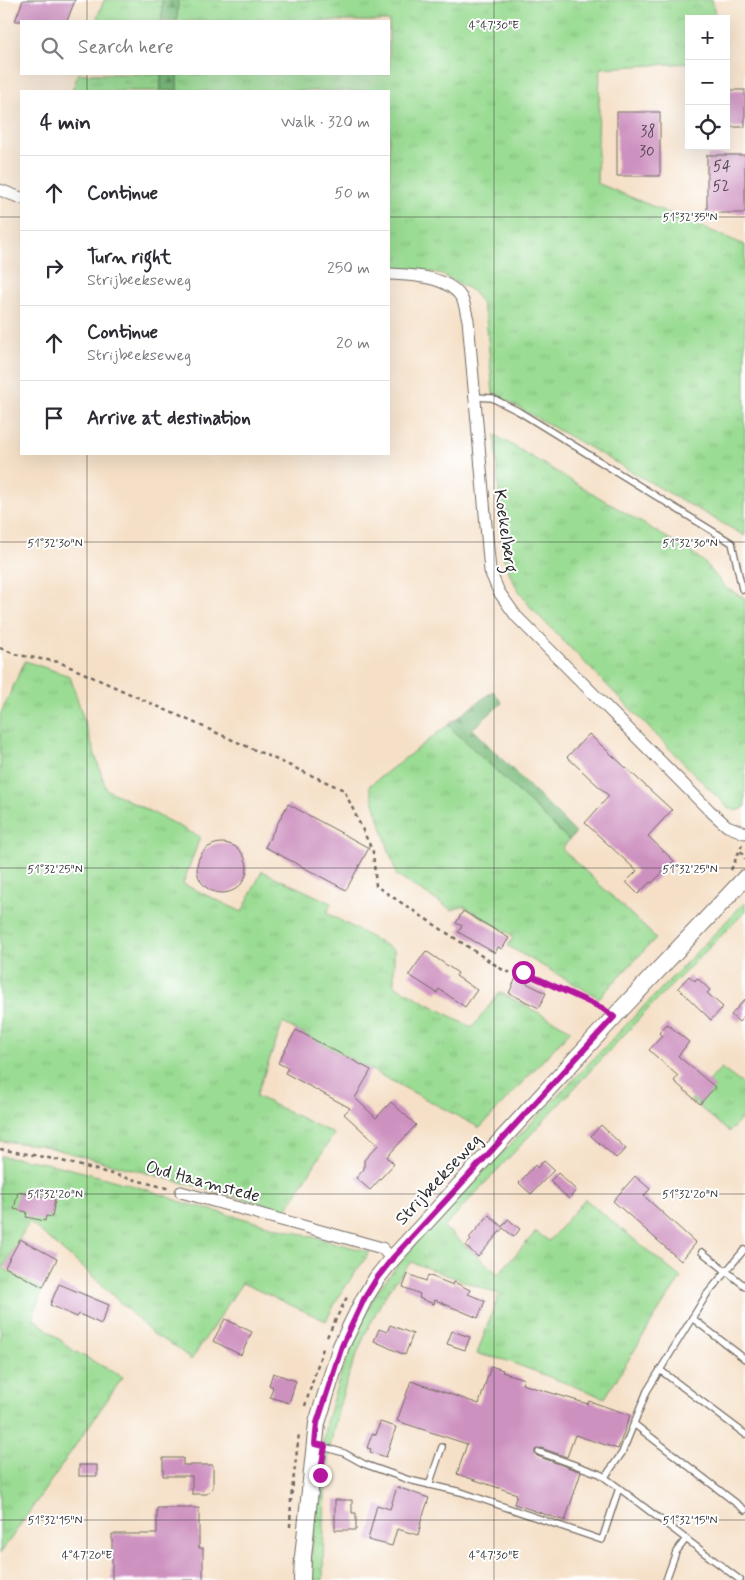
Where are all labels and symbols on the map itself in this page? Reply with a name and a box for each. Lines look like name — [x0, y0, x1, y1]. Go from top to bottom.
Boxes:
text: 4°47'30"E — [469, 18, 519, 34]
house number: 38 — [640, 122, 656, 142]
house number: 30 — [639, 142, 655, 162]
house number: 54 — [713, 157, 731, 177]
house number: 52 — [713, 177, 730, 197]
text: 51°32'35"N — [663, 210, 717, 226]
street label: Koekelberg — [485, 488, 523, 575]
text: 51°32'30"N — [27, 536, 83, 552]
text: 51°32'30"N — [662, 536, 718, 552]
text: 51°32'25"N — [27, 862, 83, 878]
text: 51°32'25"N — [662, 862, 718, 878]
route start — [512, 961, 535, 984]
street label: Strijbeekseweg — [390, 1129, 488, 1231]
street label: Oud Haamstede — [143, 1155, 262, 1209]
text: 51°32'20"N — [27, 1187, 83, 1203]
text: 51°32'20"N — [662, 1187, 718, 1203]
route end — [309, 1464, 332, 1487]
text: 51°32'15"N — [28, 1513, 82, 1529]
text: 51°32'15"N — [663, 1513, 717, 1529]
text: 4°47'20"E — [62, 1548, 112, 1564]
text: 4°47'30"E — [469, 1548, 519, 1564]

